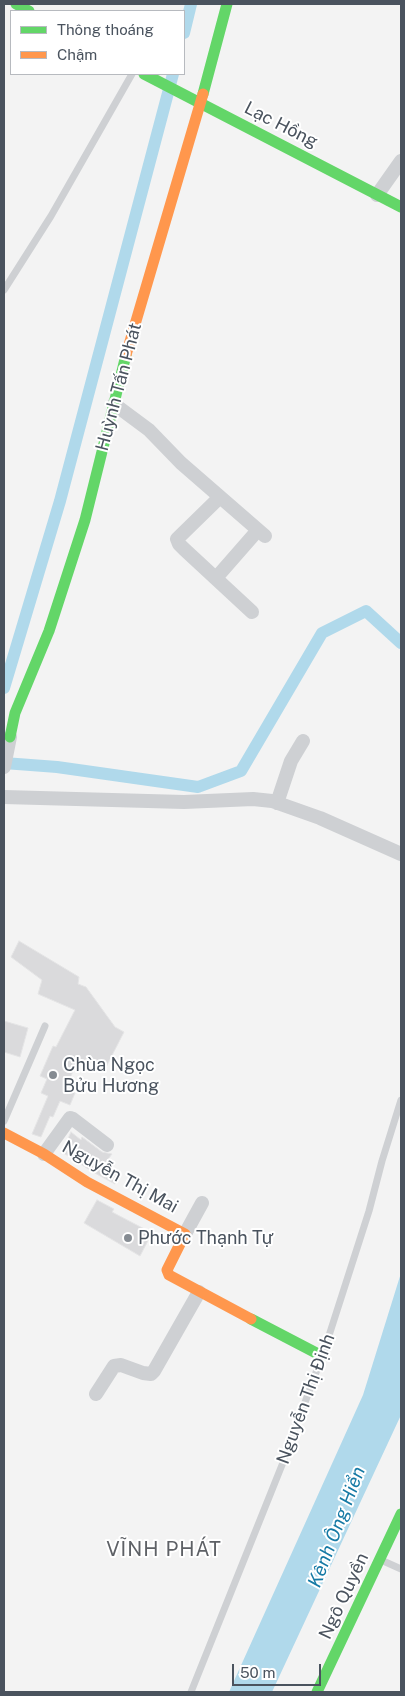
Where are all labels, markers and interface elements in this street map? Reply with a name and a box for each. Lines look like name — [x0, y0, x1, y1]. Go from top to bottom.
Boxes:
legend — [10, 10, 185, 75]
text: Thông thoáng — [57, 21, 154, 38]
text: Chậm — [57, 46, 97, 63]
street label: Lạc Hồng — [241, 97, 321, 153]
street label: Huỳnh Tấn Phát — [92, 321, 146, 453]
place label: Chùa Ngọc Bửu Hương — [63, 1054, 159, 1096]
marker: Chùa Ngọc Bửu Hương — [47, 1069, 59, 1081]
street label: Nguyễn Thị Mai — [58, 1136, 182, 1218]
place label: Phước Thạnh Tự — [138, 1227, 273, 1249]
marker: Phước Thạnh Tự — [122, 1232, 134, 1244]
street label: Nguyễn Thị Định — [272, 1331, 340, 1467]
water label: Kênh Ông Hiển — [303, 1463, 371, 1591]
district label: VĨNH PHÁT — [105, 1538, 223, 1562]
street label: Ngô Quyền — [315, 1549, 373, 1643]
scale bar — [235, 1654, 324, 1686]
text: 50 m — [240, 1664, 275, 1681]

